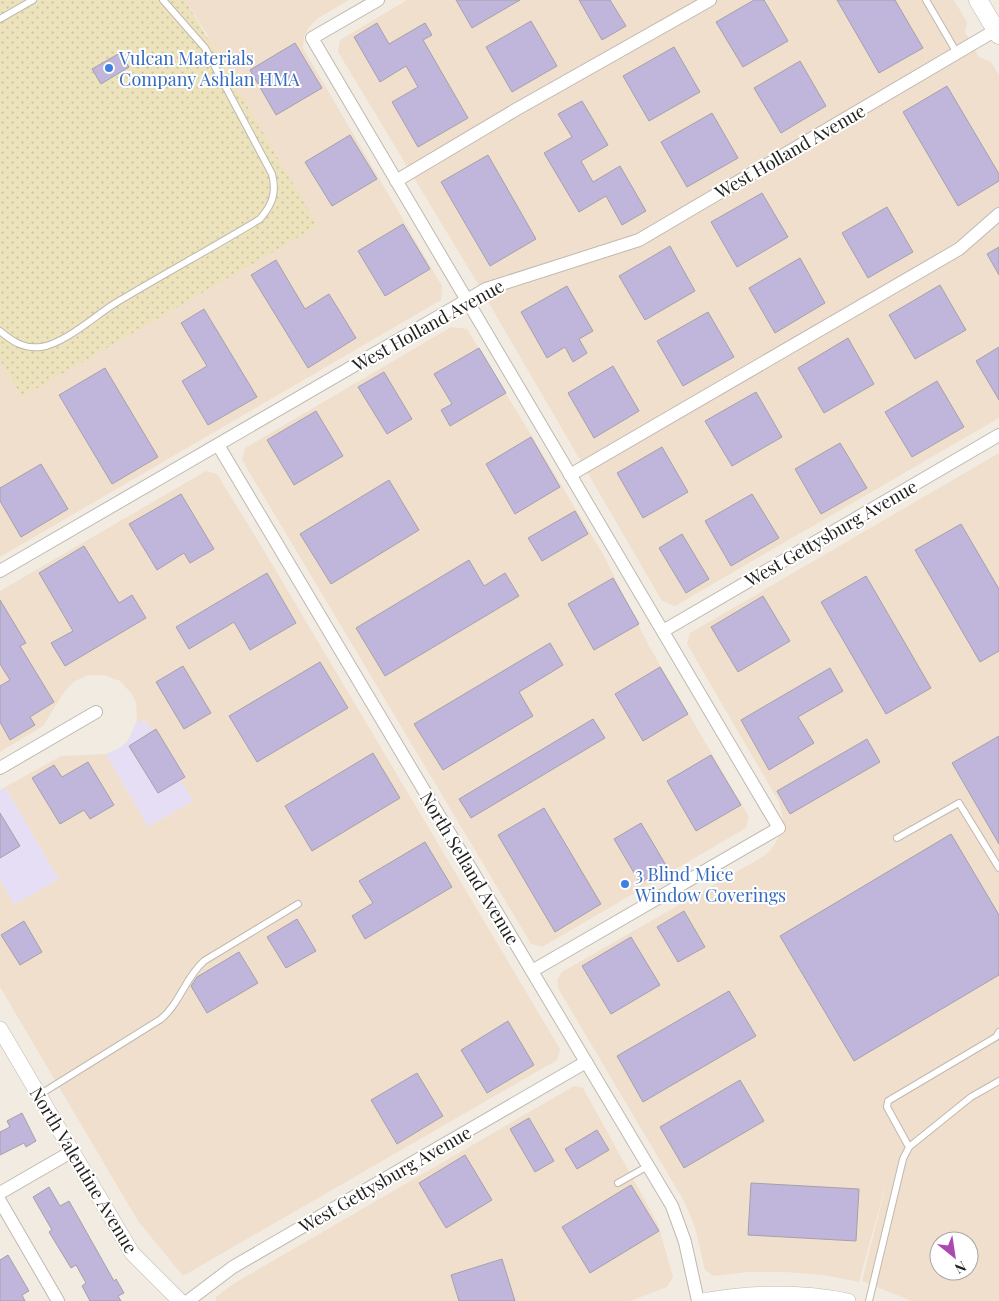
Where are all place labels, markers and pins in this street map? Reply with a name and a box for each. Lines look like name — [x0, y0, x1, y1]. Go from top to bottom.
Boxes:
place label: Vulcan Materials Company Ashlan HMA — [118, 46, 300, 91]
marker: Vulcan Materials Company Ashlan HMA — [103, 62, 115, 74]
place label: 3 Blind Mice Window Coverings — [634, 862, 786, 907]
marker: 3 Blind Mice Window Coverings — [619, 878, 631, 890]

